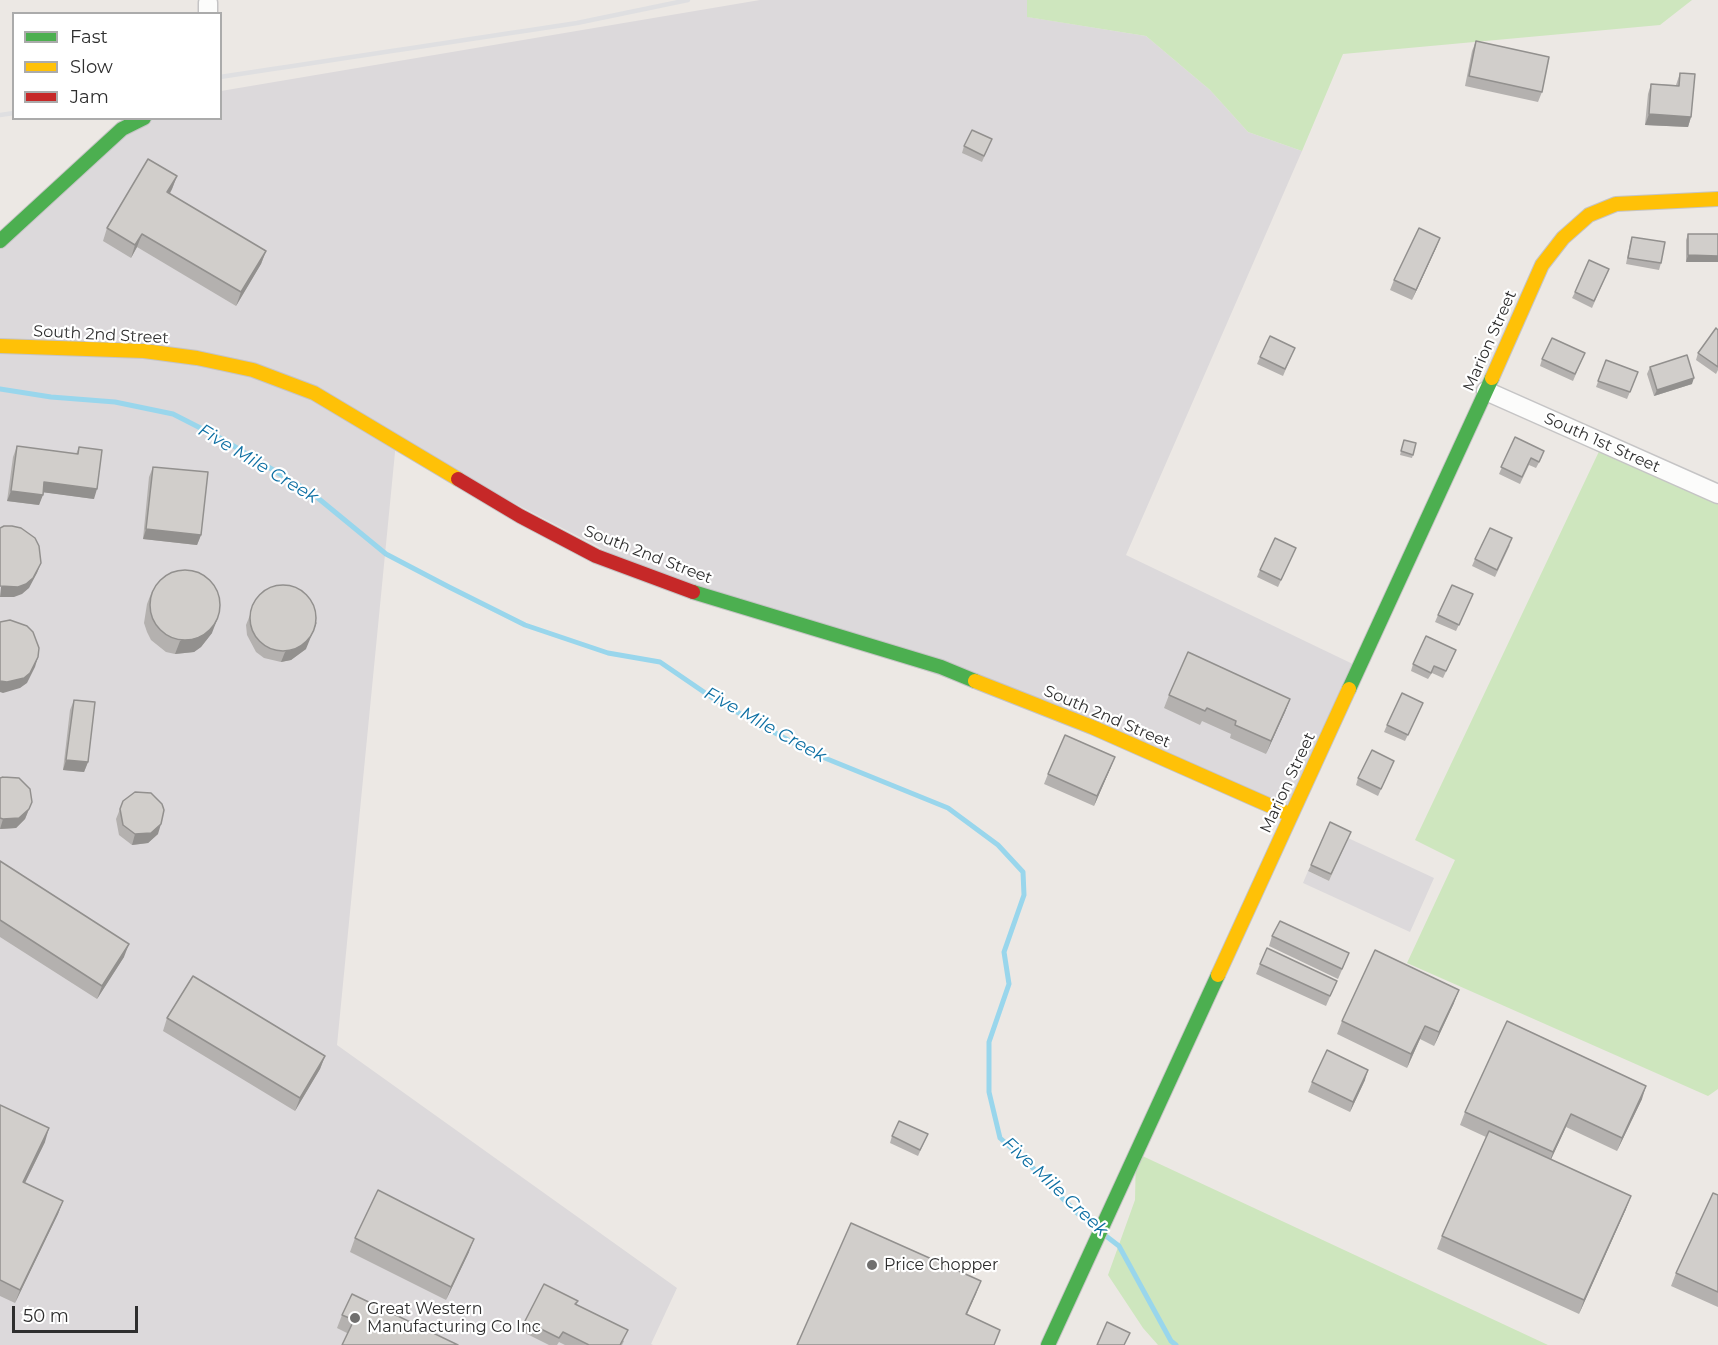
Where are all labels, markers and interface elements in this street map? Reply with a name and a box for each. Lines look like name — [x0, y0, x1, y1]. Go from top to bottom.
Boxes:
legend — [12, 12, 222, 120]
text: Fast — [70, 26, 108, 48]
text: Slow — [70, 56, 113, 78]
text: Jam — [70, 86, 109, 108]
street label: Marion Street — [1459, 287, 1521, 395]
street label: South 2nd Street — [33, 322, 169, 348]
street label: South 1st Street — [1541, 409, 1663, 477]
water label: Five Mile Creek — [194, 420, 322, 508]
street label: South 2nd Street — [581, 522, 715, 588]
street label: South 2nd Street — [1041, 682, 1173, 752]
water label: Five Mile Creek — [700, 683, 830, 767]
street label: Marion Street — [1256, 730, 1320, 836]
water label: Five Mile Creek — [998, 1133, 1112, 1241]
place label: Price Chopper — [884, 1255, 998, 1275]
marker: Price Chopper — [865, 1258, 879, 1272]
scale bar — [15, 1294, 141, 1332]
place label: Great Western Manufacturing Co Inc — [367, 1299, 541, 1337]
text: 50 m — [23, 1305, 69, 1327]
marker: Great Western Manufacturing Co Inc — [348, 1311, 362, 1325]

